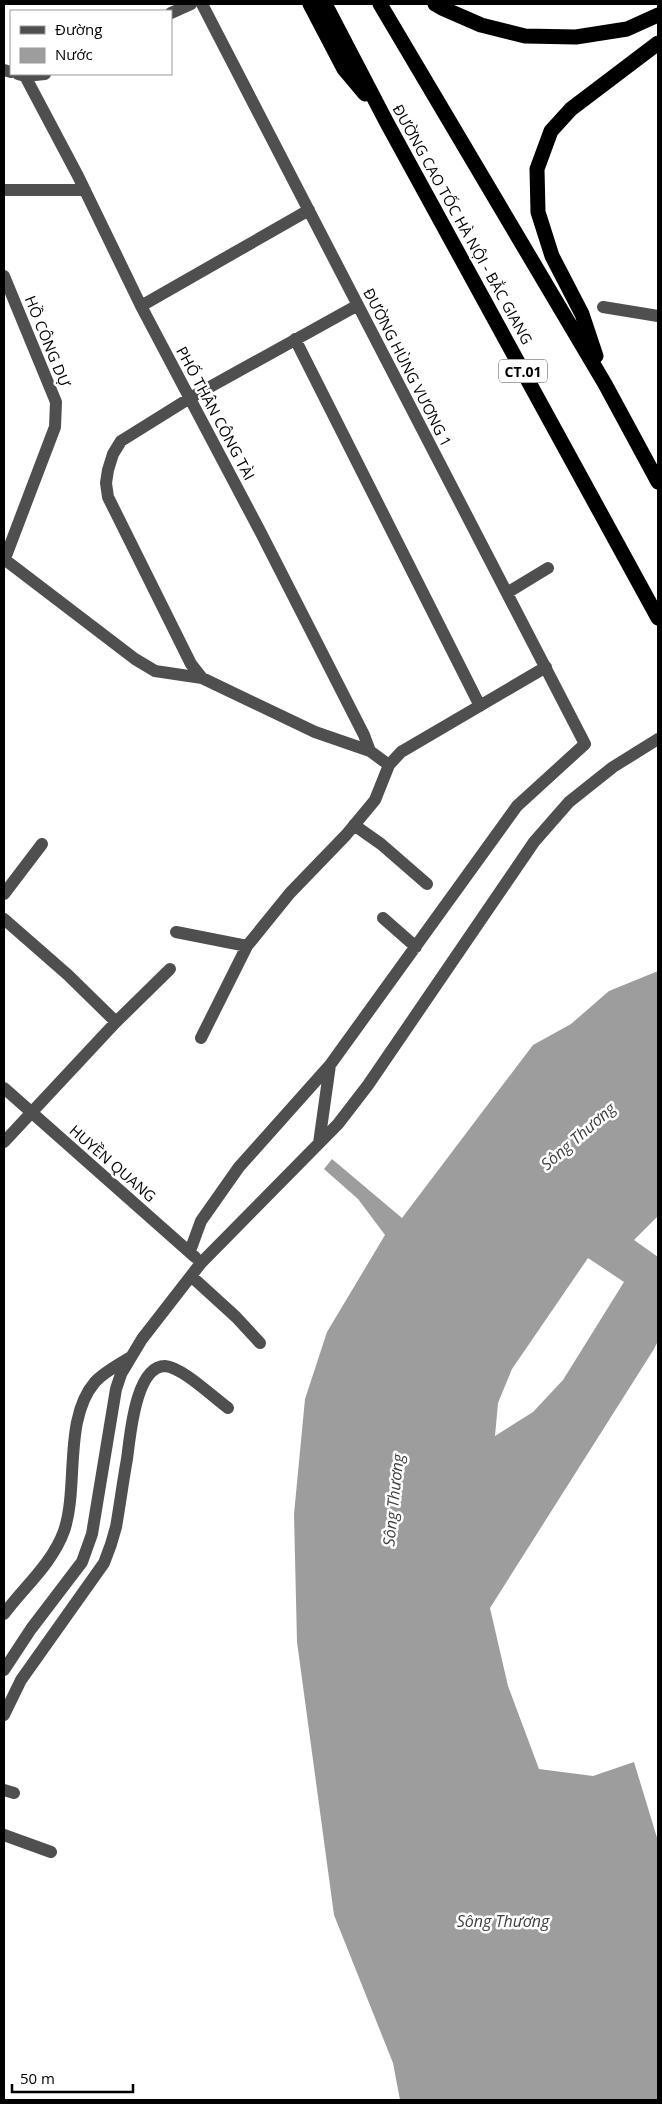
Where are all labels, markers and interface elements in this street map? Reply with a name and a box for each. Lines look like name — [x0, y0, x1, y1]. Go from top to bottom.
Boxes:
legend — [10, 10, 172, 75]
text: Đường — [55, 19, 102, 39]
text: Nước — [55, 44, 93, 64]
street label: ĐƯỜNG CAO TỐC HÀ NỘI - BẮC GIANG — [388, 100, 538, 348]
street label: ĐƯỜNG HÙNG VƯƠNG 1 — [359, 284, 457, 450]
street label: HỒ CÔNG DỰ — [21, 293, 76, 391]
street label: PHỐ THÂN CÔNG TÀI — [172, 343, 260, 483]
road number: CT.01 — [499, 360, 547, 382]
water label: Sông Thương — [536, 1097, 621, 1175]
street label: HUYỀN QUANG — [66, 1120, 160, 1206]
water label: Sông Thương — [377, 1452, 409, 1547]
water label: Sông Thương — [457, 1910, 550, 1932]
scale bar — [12, 2062, 134, 2094]
text: 50 m — [20, 2068, 55, 2088]

